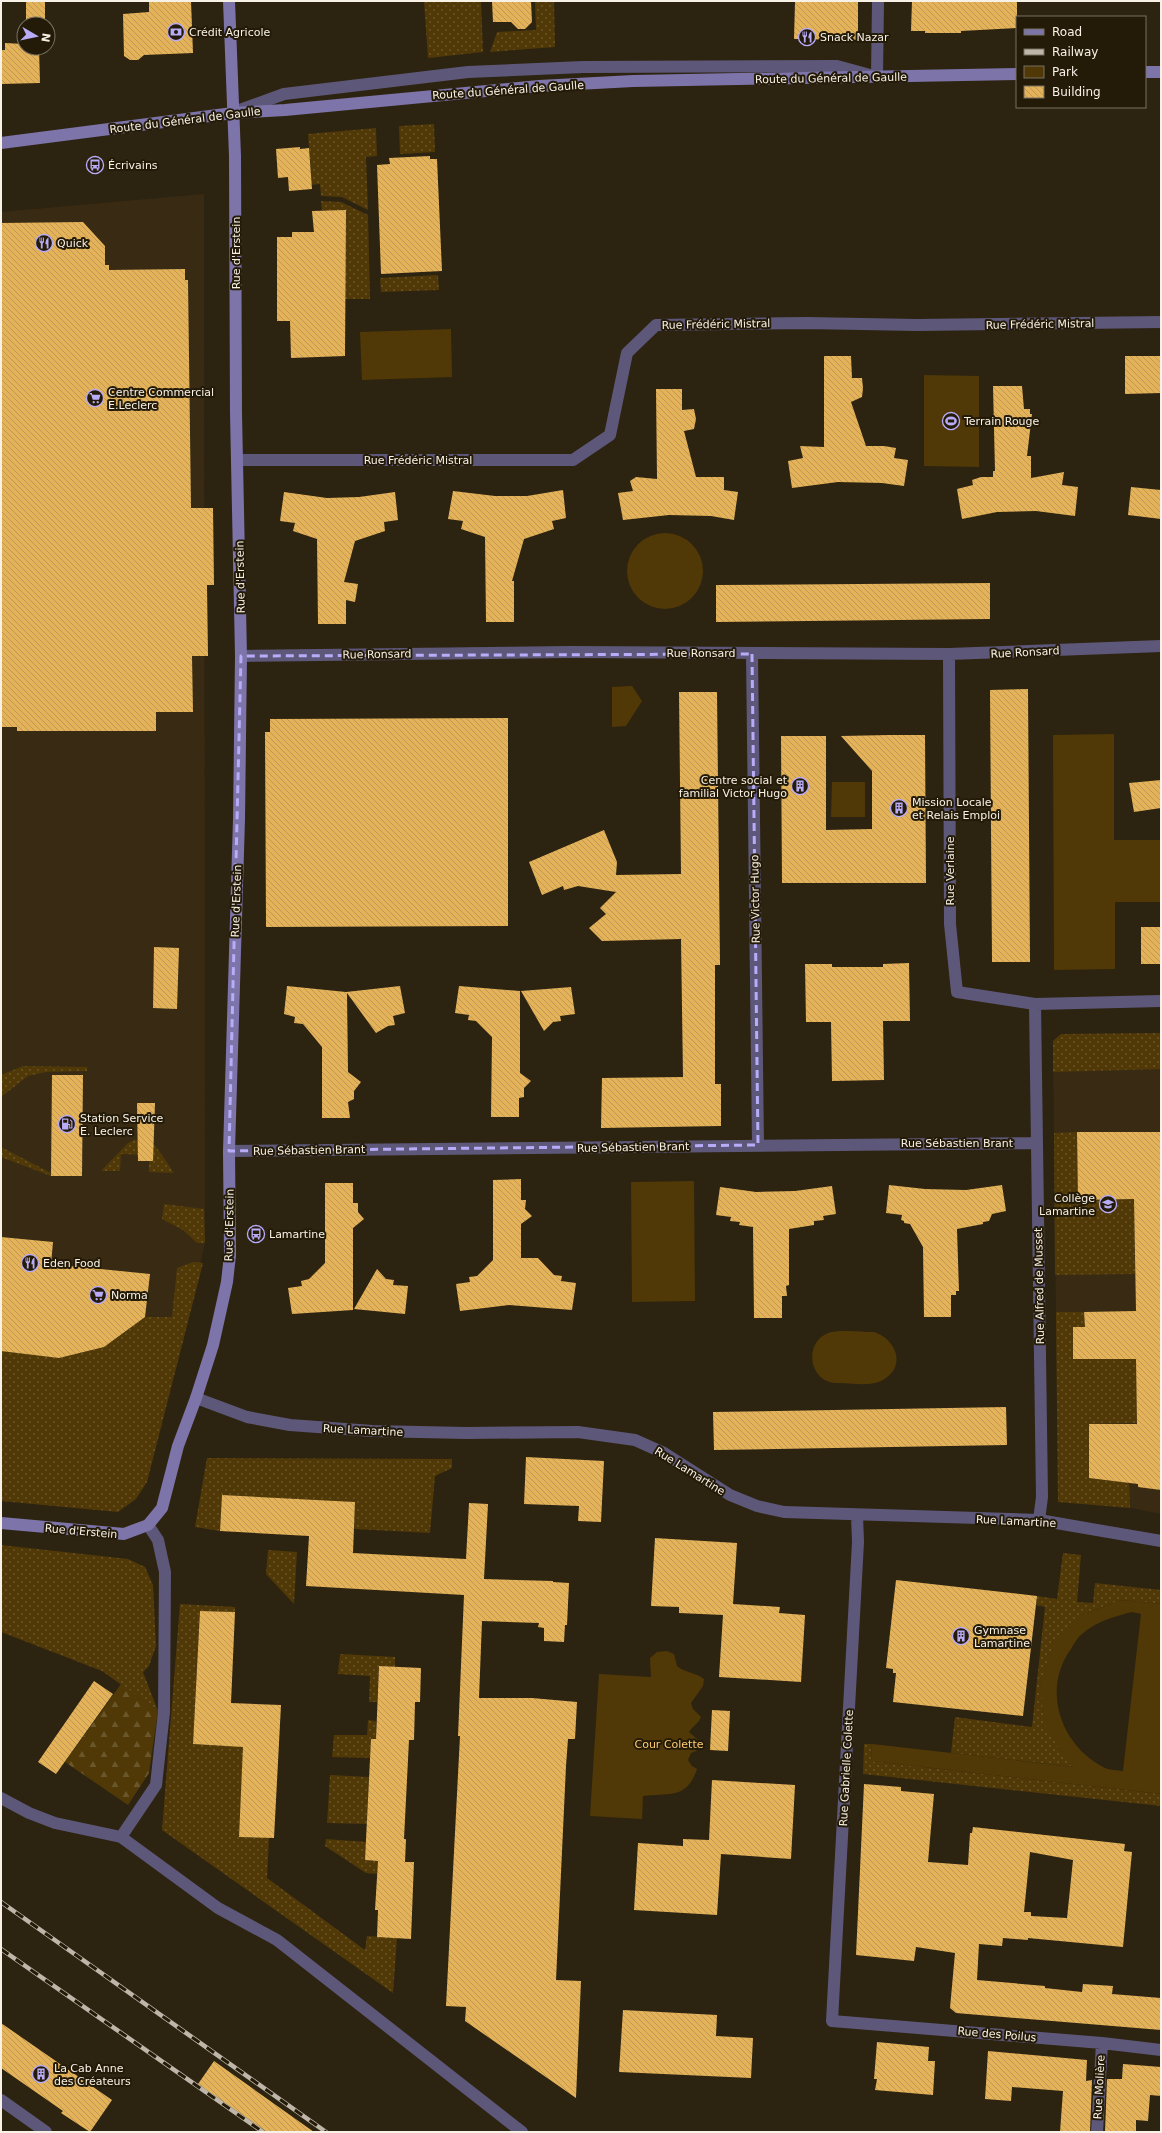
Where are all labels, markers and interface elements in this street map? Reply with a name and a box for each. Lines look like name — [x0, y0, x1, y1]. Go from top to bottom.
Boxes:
north arrow — [16, 16, 56, 56]
legend — [1016, 16, 1146, 108]
bank icon: Crédit Agricole — [166, 22, 186, 42]
text: Road — [1052, 25, 1082, 39]
place label: Crédit Agricole — [189, 26, 270, 39]
restaurant icon: Snack Nazar — [797, 27, 817, 47]
place label: Snack Nazar — [820, 31, 889, 44]
text: N — [38, 32, 53, 43]
text: Railway — [1052, 45, 1098, 59]
text: Park — [1052, 65, 1078, 79]
street label: Route du Général de Gaulle — [755, 71, 907, 86]
street label: Route du Général de Gaulle — [432, 79, 585, 102]
text: Building — [1052, 85, 1101, 99]
street label: Route du Général de Gaulle — [109, 105, 262, 136]
bus stop icon: Écrivains — [85, 155, 105, 175]
place label: Écrivains — [108, 159, 158, 172]
street label: Rue d'Erstein — [230, 217, 243, 289]
restaurant icon: Quick — [34, 233, 54, 253]
place label: Quick — [57, 237, 89, 250]
street label: Rue Frédéric Mistral — [662, 317, 770, 332]
street label: Rue Frédéric Mistral — [986, 317, 1094, 332]
place label: Centre Commercial E.Leclerc — [108, 386, 214, 412]
supermarket icon: Centre Commercial E.Leclerc — [85, 388, 105, 408]
sports icon: Terrain Rouge — [941, 411, 961, 431]
place label: Terrain Rouge — [963, 415, 1040, 428]
street label: Rue Frédéric Mistral — [364, 454, 472, 467]
street label: Rue d'Erstein — [233, 541, 248, 613]
street label: Rue Ronsard — [990, 644, 1060, 661]
street label: Rue Ronsard — [342, 647, 412, 662]
street label: Rue Ronsard — [666, 647, 736, 660]
place label: Centre social et familial Victor Hugo — [679, 774, 788, 800]
building icon: Centre social et familial Victor Hugo — [790, 776, 810, 796]
place label: Mission Locale et Relais Emploi — [912, 796, 1000, 822]
building icon: Mission Locale et Relais Emploi — [889, 798, 909, 818]
street label: Rue Verlaine — [944, 836, 957, 905]
street label: Rue Victor Hugo — [748, 854, 763, 943]
street label: Rue d'Erstein — [229, 864, 244, 938]
place label: Station Service E. Leclerc — [80, 1112, 163, 1138]
fuel station icon: Station Service E. Leclerc — [57, 1114, 77, 1134]
street label: Rue Sébastien Brant — [901, 1137, 1014, 1150]
street label: Rue Sébastien Brant — [577, 1140, 690, 1155]
street label: Rue Sébastien Brant — [253, 1143, 366, 1158]
street label: Rue d'Erstein — [222, 1189, 237, 1261]
place label: Collège Lamartine — [1039, 1192, 1095, 1218]
school or university icon: Collège Lamartine — [1098, 1194, 1118, 1214]
bus stop icon: Lamartine — [246, 1224, 266, 1244]
street label: Rue Alfred de Musset — [1032, 1227, 1047, 1344]
place label: Lamartine — [269, 1228, 325, 1241]
restaurant icon: Eden Food — [20, 1253, 40, 1273]
place label: Eden Food — [43, 1257, 101, 1270]
supermarket icon: Norma — [88, 1285, 108, 1305]
place label: Norma — [111, 1289, 148, 1302]
street label: Rue Lamartine — [323, 1422, 404, 1439]
street label: Rue Lamartine — [652, 1445, 727, 1498]
street label: Rue Lamartine — [976, 1513, 1057, 1530]
street label: Rue d'Erstein — [44, 1522, 118, 1541]
place label: Gymnase Lamartine — [974, 1624, 1030, 1650]
building icon: Gymnase Lamartine — [951, 1626, 971, 1646]
street label: Rue Gabrielle Colette — [837, 1709, 856, 1827]
park label: Cour Colette — [634, 1738, 704, 1751]
street label: Rue des Poilus — [957, 2025, 1037, 2044]
street label: Rue Molière — [1091, 2054, 1108, 2120]
place label: La Cab Anne des Créateurs — [54, 2062, 131, 2088]
building icon: La Cab Anne des Créateurs — [31, 2064, 51, 2084]

